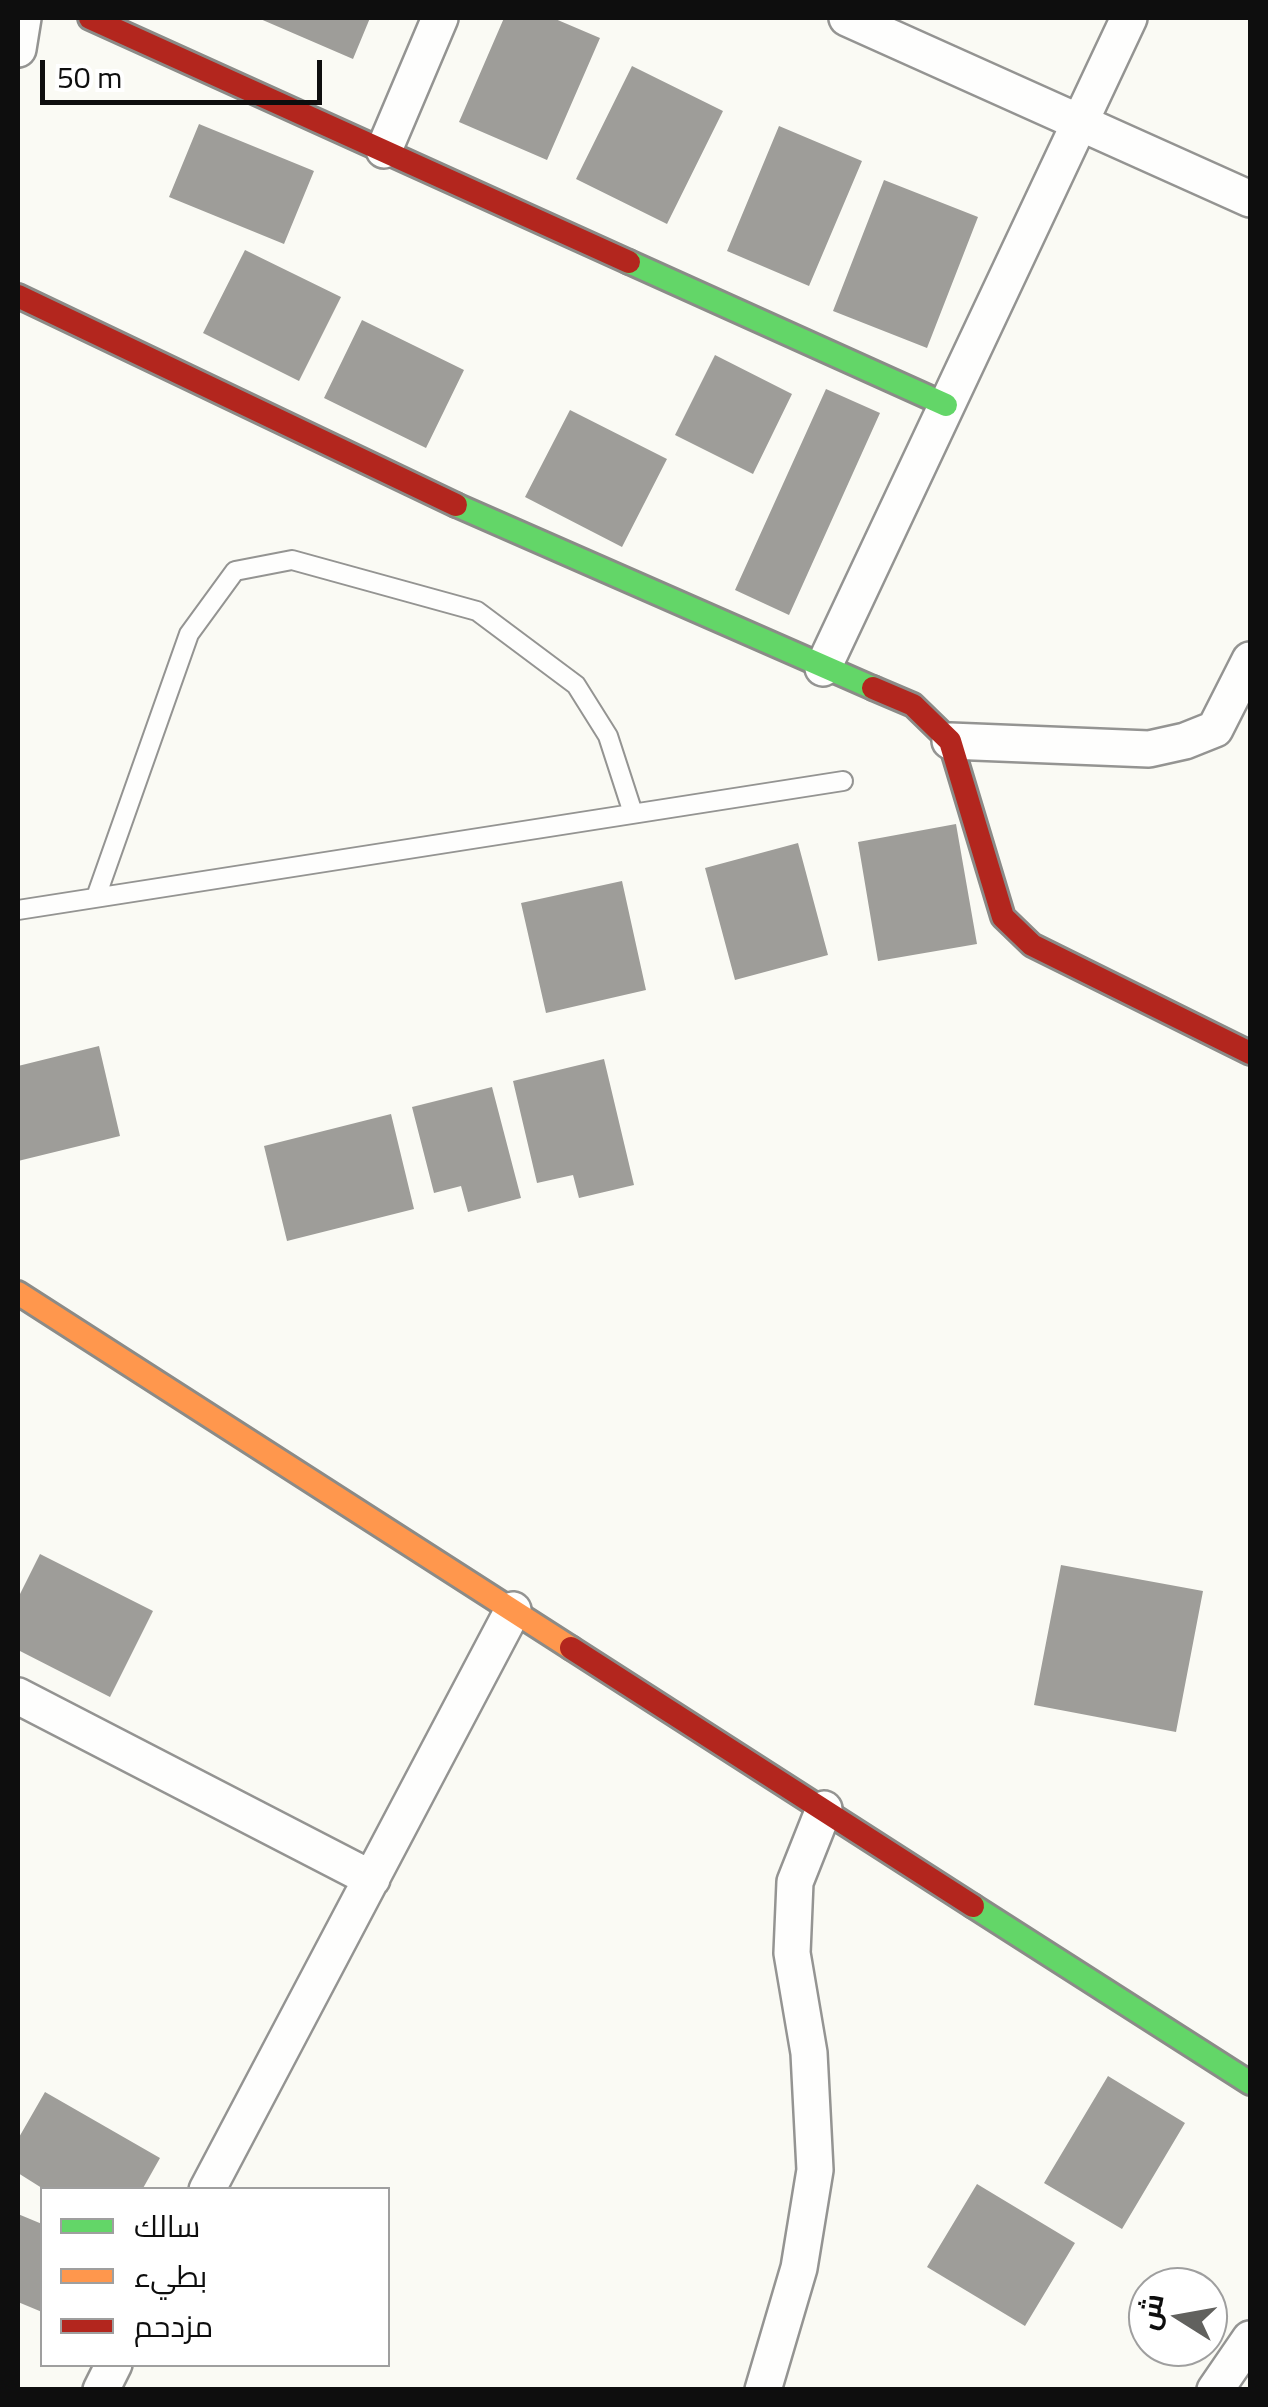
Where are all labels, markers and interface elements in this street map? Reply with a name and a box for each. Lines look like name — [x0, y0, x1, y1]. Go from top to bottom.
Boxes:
scale bar — [45, 40, 328, 102]
text: 50 m — [57, 49, 122, 105]
legend — [40, 2187, 390, 2367]
text: سالك — [134, 2198, 200, 2254]
text: بطيء — [134, 2248, 207, 2304]
north arrow — [1128, 2267, 1228, 2367]
text: ش — [1122, 2289, 1179, 2334]
text: مزدحم — [134, 2298, 213, 2354]

